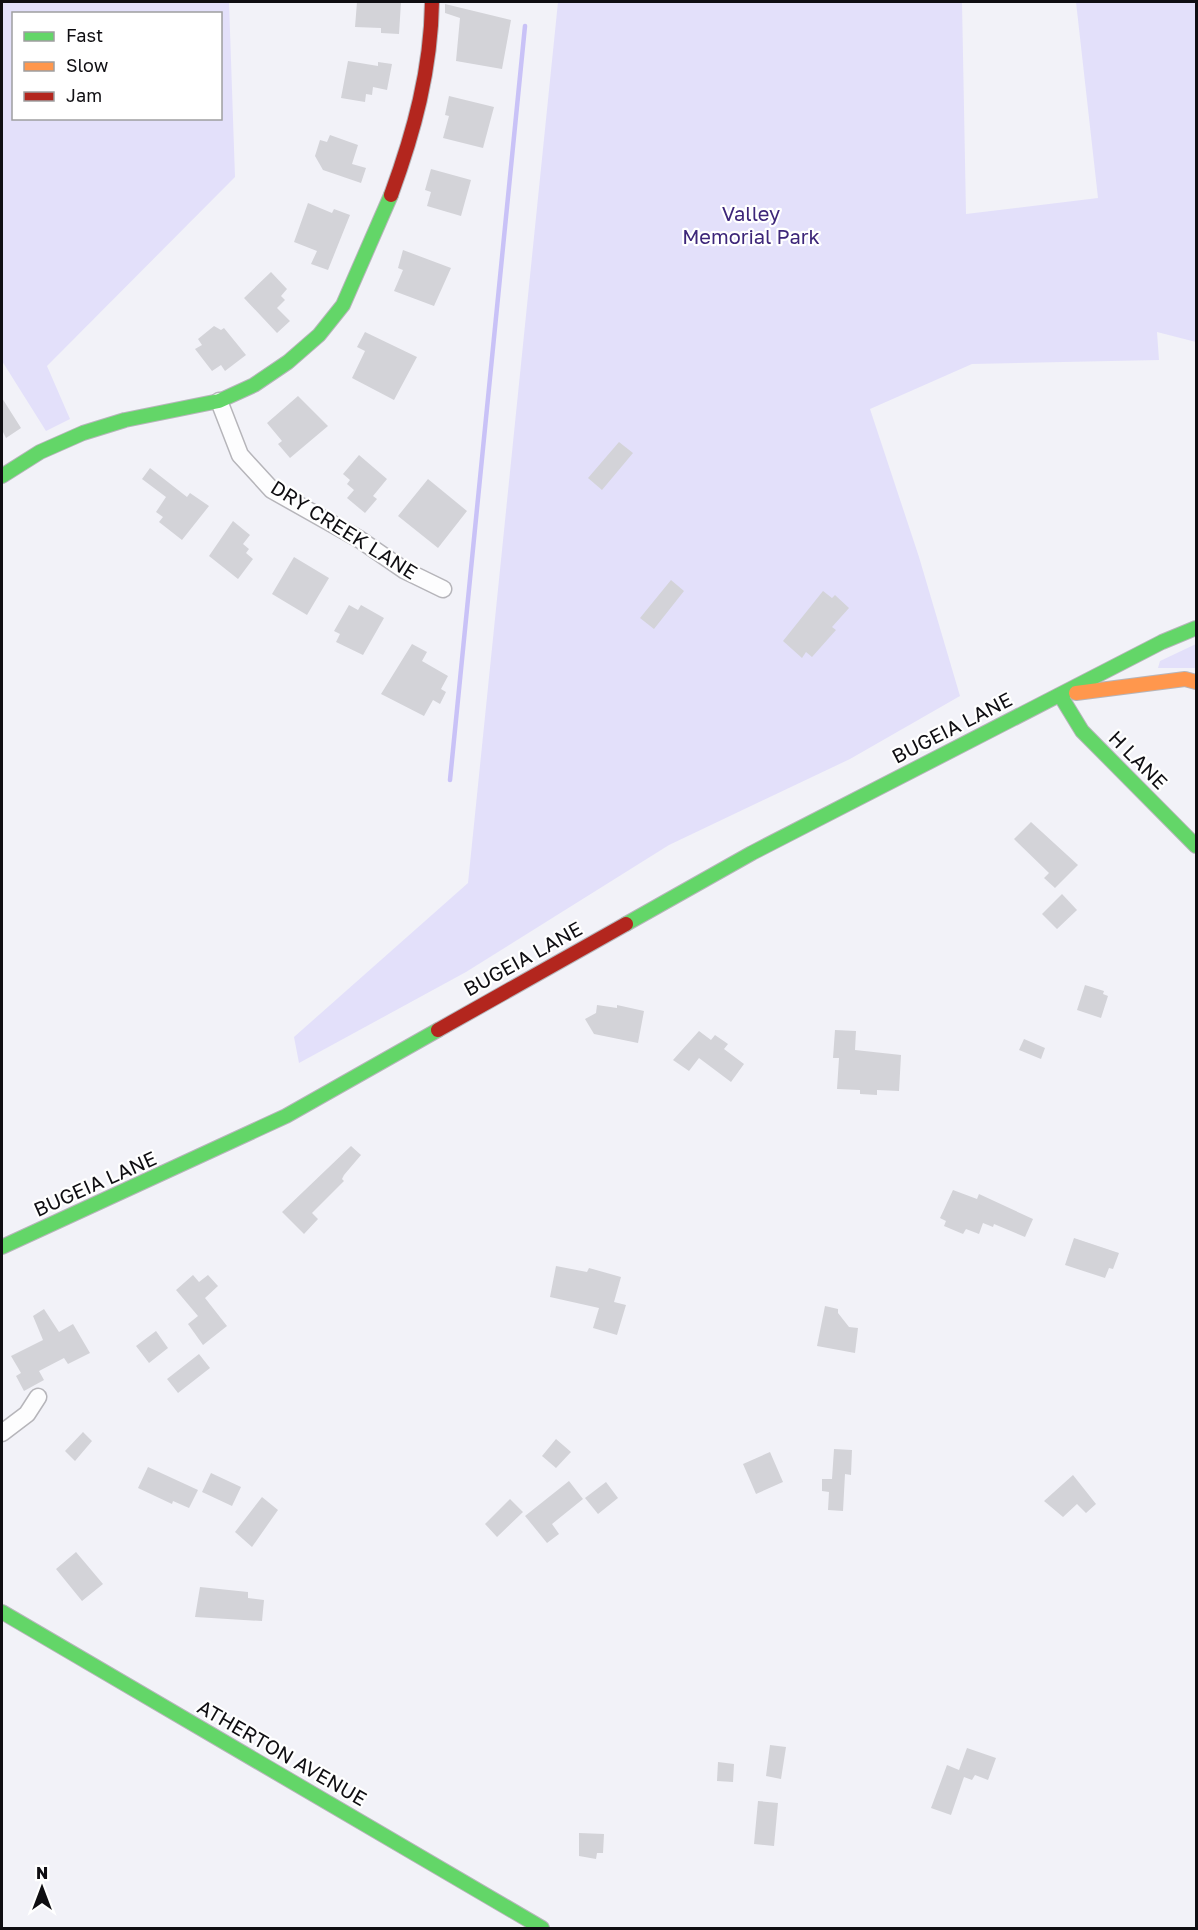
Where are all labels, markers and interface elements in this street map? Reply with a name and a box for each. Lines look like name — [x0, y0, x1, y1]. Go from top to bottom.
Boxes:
legend — [12, 12, 222, 120]
text: Fast — [66, 24, 103, 46]
text: Slow — [66, 54, 109, 76]
text: Jam — [66, 84, 102, 106]
park label: Valley Memorial Park — [682, 201, 820, 248]
street label: DRY CREEK LANE — [267, 474, 422, 584]
street label: BUGEIA LANE — [887, 687, 1016, 768]
street label: H LANE — [1104, 725, 1173, 794]
street label: BUGEIA LANE — [459, 916, 586, 1001]
street label: BUGEIA LANE — [30, 1145, 160, 1221]
street label: ATHERTON AVENUE — [194, 1694, 371, 1810]
north arrow — [12, 1858, 72, 1918]
text: N — [36, 1863, 48, 1883]

